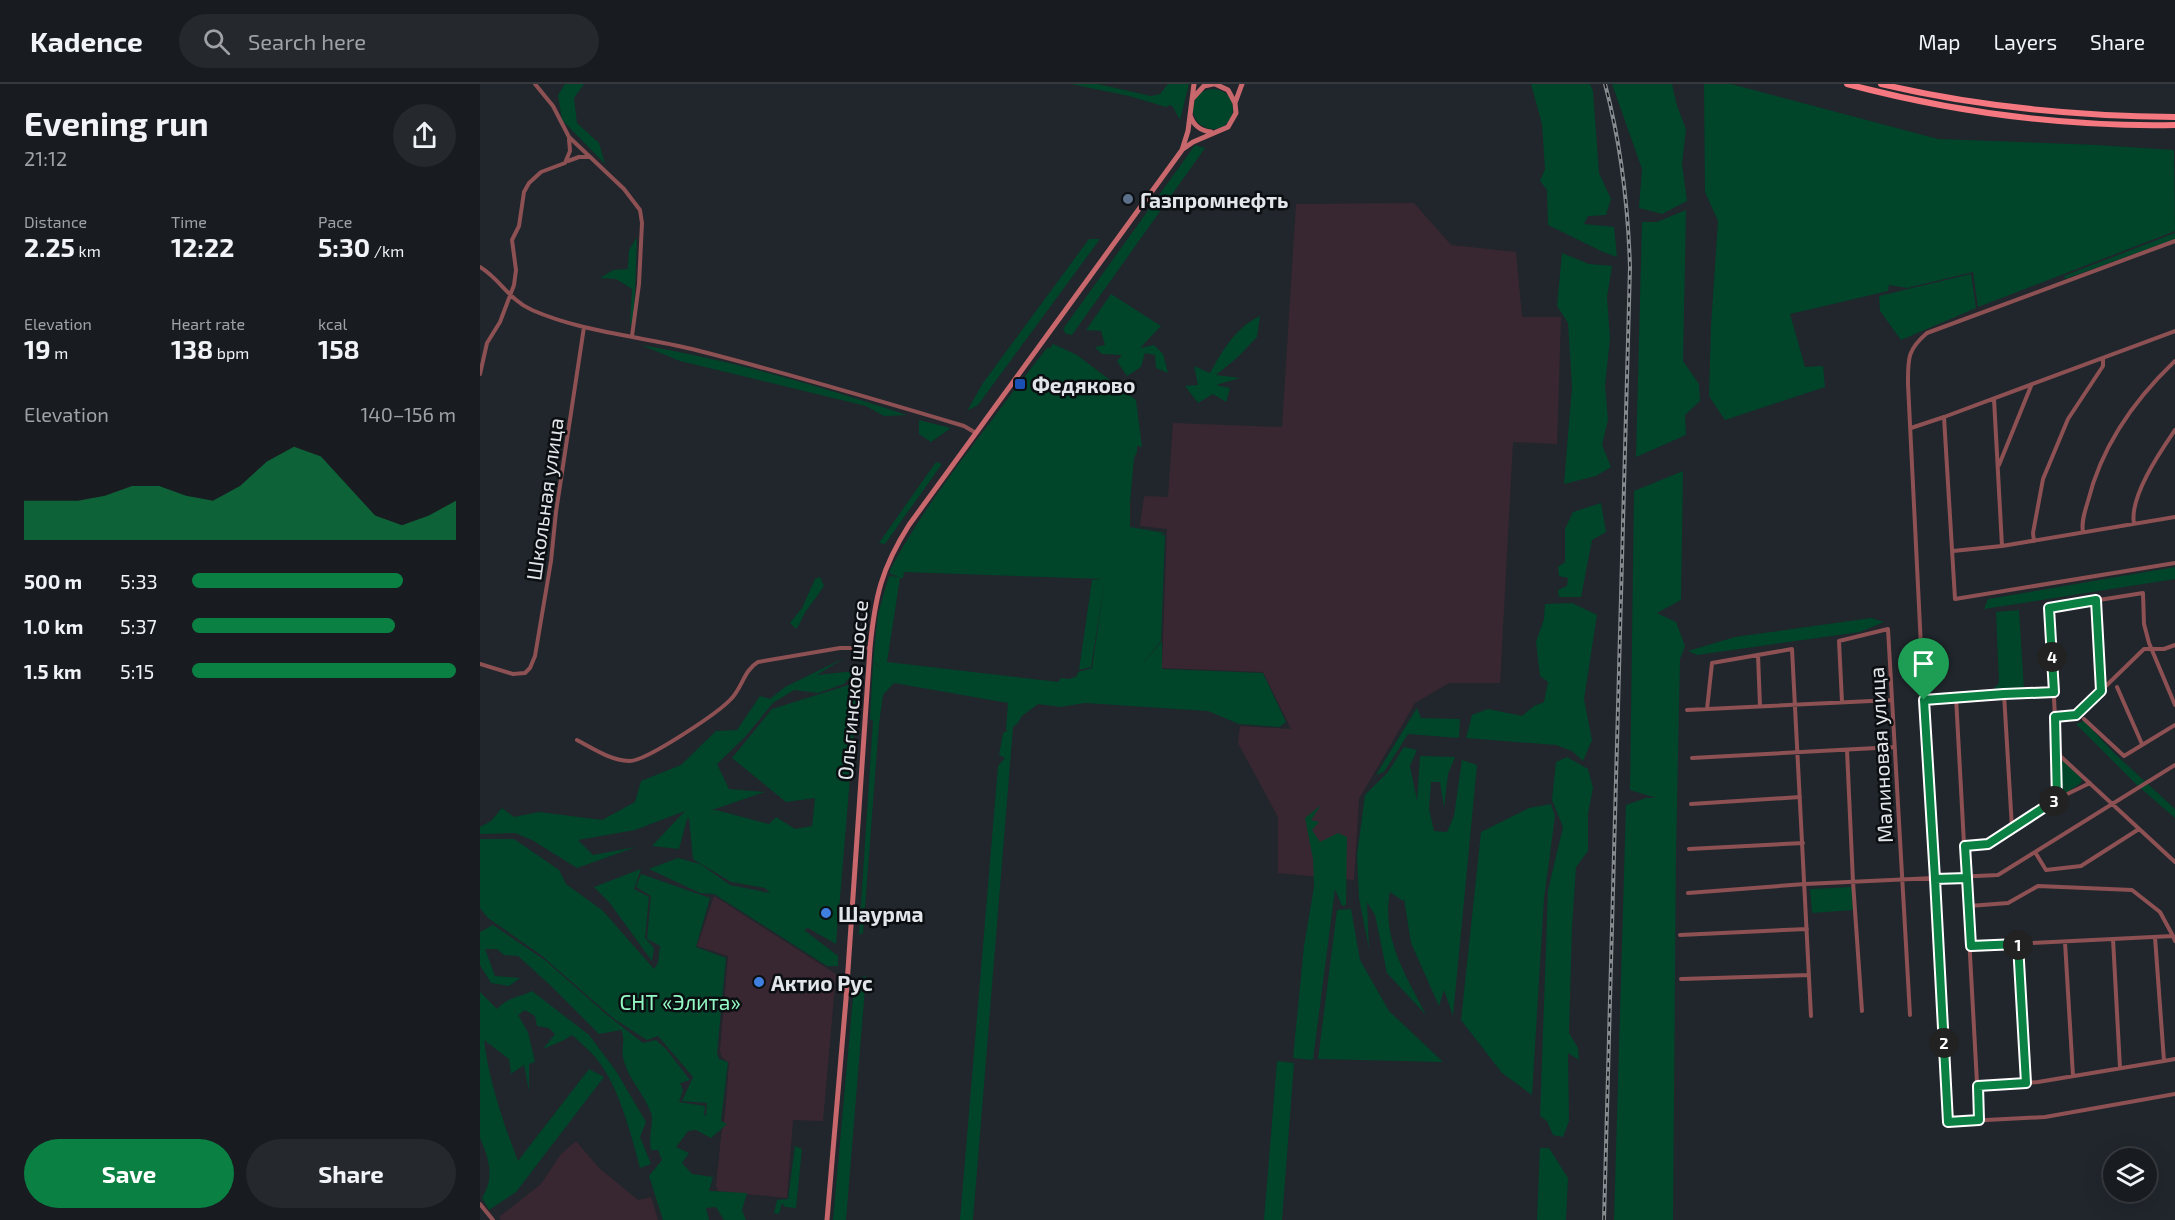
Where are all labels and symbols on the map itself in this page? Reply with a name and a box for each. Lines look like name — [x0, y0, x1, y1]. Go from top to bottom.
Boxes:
place label: Газпромнефть — [1140, 187, 1288, 212]
marker: Газпромнефть — [1121, 192, 1135, 206]
place label: Федяково — [1032, 372, 1135, 397]
marker: Федяково — [1013, 377, 1027, 391]
street label: Школьная улица — [520, 416, 569, 582]
street label: Ольгинское шоссе — [832, 599, 872, 781]
pin — [1898, 638, 1949, 700]
pin: 4 — [2037, 642, 2067, 672]
street label: Малиновая улица — [1863, 666, 1898, 844]
pin: 3 — [2039, 786, 2069, 816]
place label: Шаурма — [838, 901, 924, 926]
marker: Шаурма — [819, 906, 833, 920]
pin: 1 — [2003, 930, 2033, 960]
place label: Актио Рус — [771, 970, 873, 995]
marker: Актио Рус — [752, 975, 766, 989]
park label: СНТ «Элита» — [619, 989, 741, 1014]
pin: 2 — [1929, 1028, 1959, 1058]

